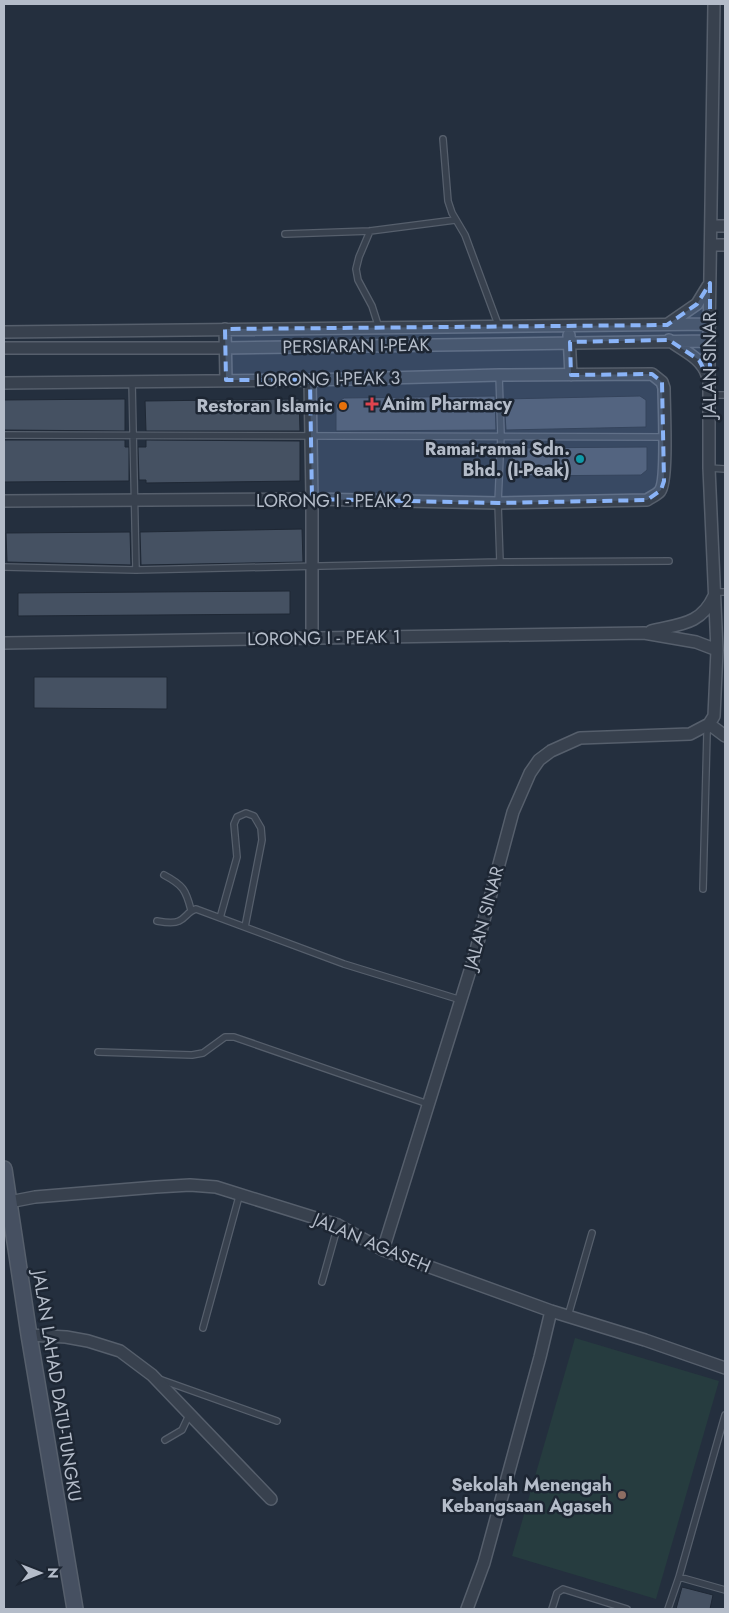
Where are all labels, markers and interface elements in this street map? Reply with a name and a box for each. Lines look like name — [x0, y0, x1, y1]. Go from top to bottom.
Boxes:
street label: JALAN SINAR — [697, 312, 723, 420]
street label: PERSIARAN I-PEAK — [282, 332, 431, 360]
street label: LORONG I-PEAK 3 — [255, 365, 401, 393]
place label: Anim Pharmacy — [381, 391, 513, 417]
place label: Restoran Islamic — [196, 393, 333, 419]
marker: Anim Pharmacy — [366, 398, 378, 410]
marker: Restoran Islamic — [337, 400, 349, 412]
place label: Ramai-ramai Sdn. Bhd. (I-Peak) — [425, 436, 570, 483]
marker: Ramai-ramai Sdn. Bhd. (I-Peak) — [574, 453, 586, 465]
street label: LORONG I - PEAK 2 — [256, 488, 412, 514]
street label: LORONG I - PEAK 1 — [247, 624, 401, 652]
street label: JALAN SINAR — [457, 863, 510, 975]
street label: JALAN AGASEH — [307, 1206, 435, 1279]
street label: JALAN LAHAD DATU-TUNGKU — [26, 1267, 88, 1503]
place label: Sekolah Menengah Kebangsaan Agaseh — [441, 1472, 612, 1519]
marker: Sekolah Menengah Kebangsaan Agaseh — [616, 1489, 628, 1501]
north arrow — [15, 1548, 65, 1598]
text: N — [43, 1567, 63, 1579]

